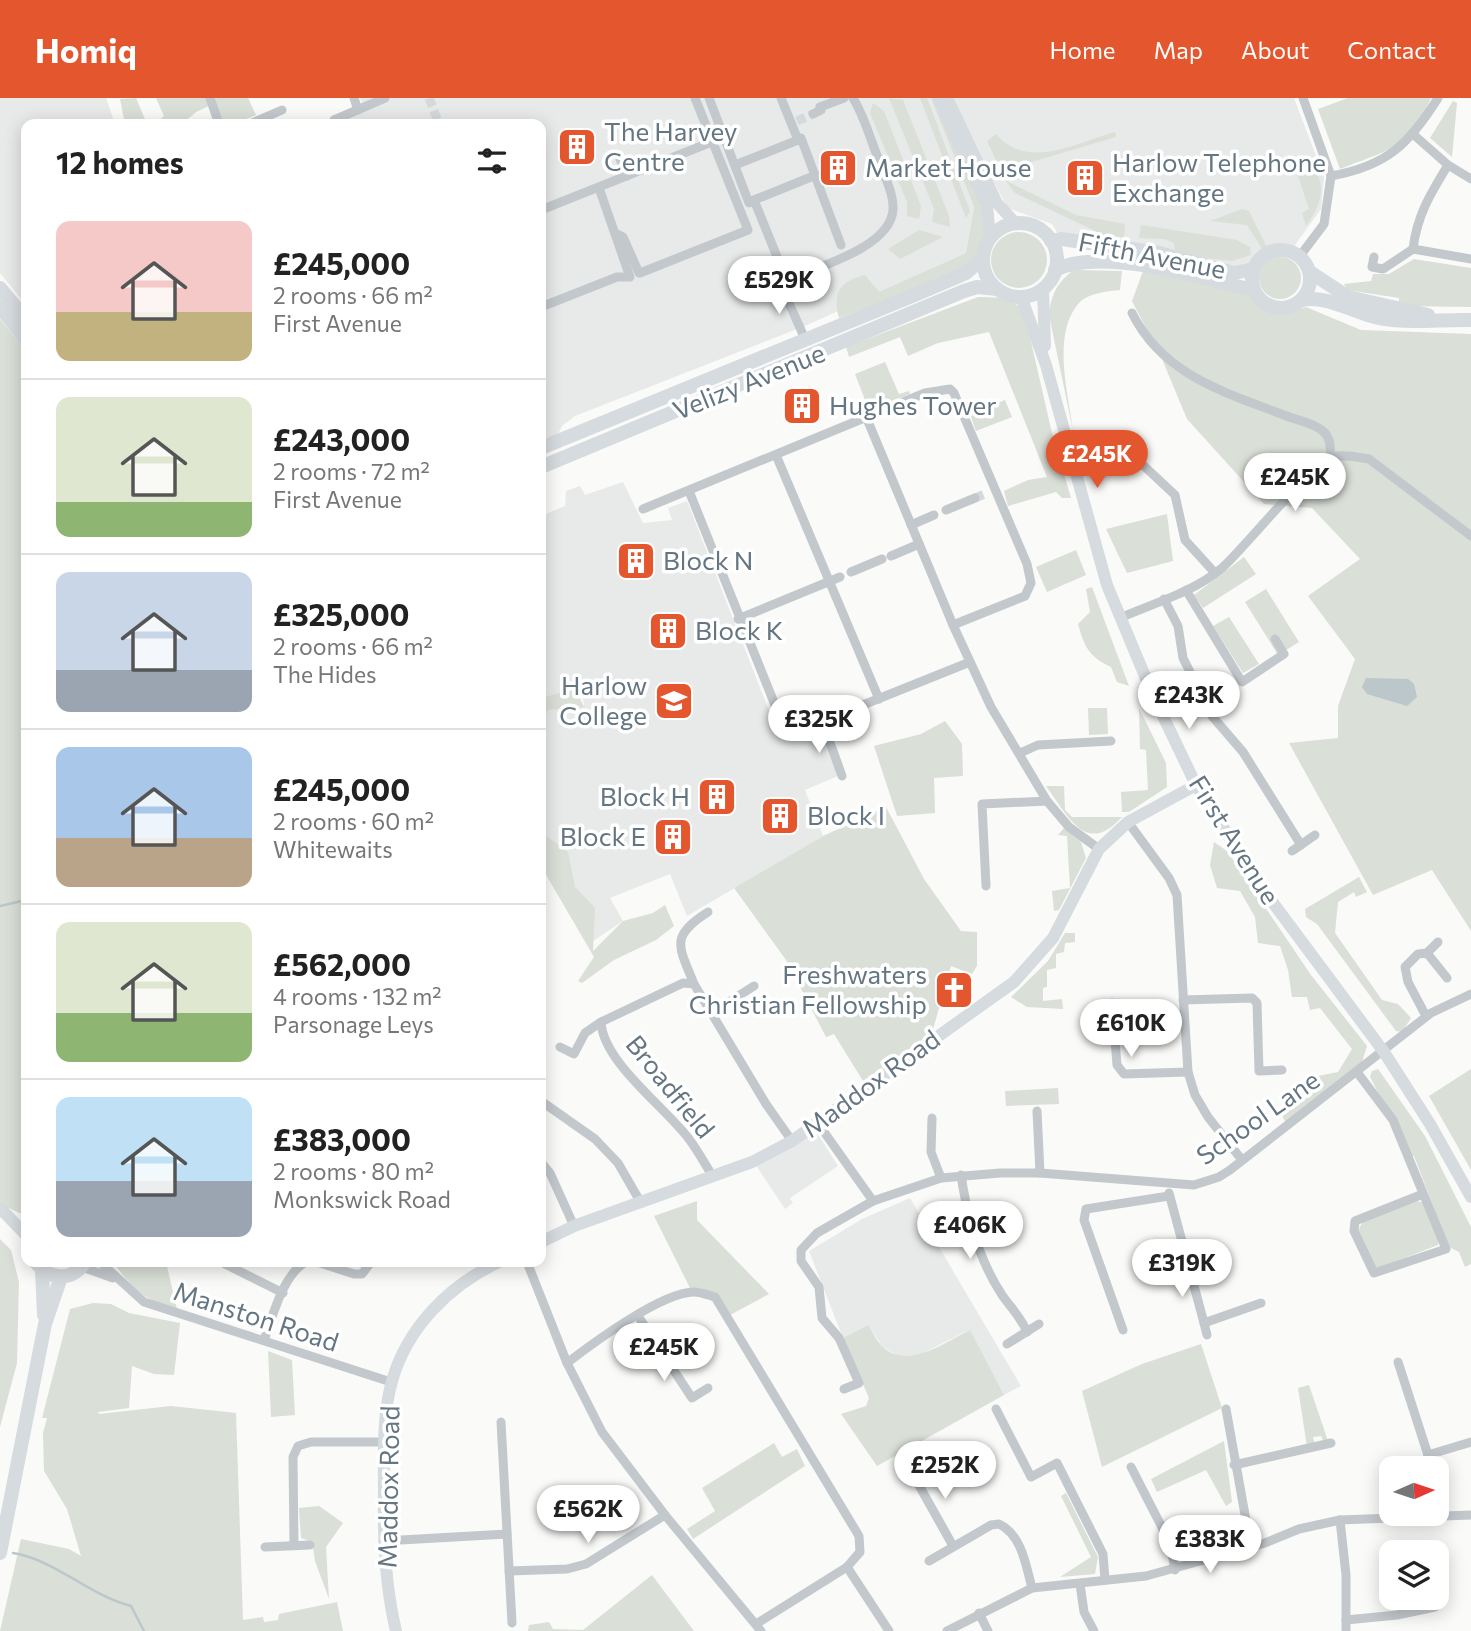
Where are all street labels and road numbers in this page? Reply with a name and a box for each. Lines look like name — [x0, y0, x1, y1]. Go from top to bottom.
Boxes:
street label: Fifth Avenue — [1076, 225, 1228, 284]
street label: Velizy Avenue — [668, 336, 829, 425]
street label: First Avenue — [1184, 769, 1287, 909]
street label: Maddox Road — [795, 1022, 945, 1143]
street label: Broadfield — [620, 1028, 722, 1144]
street label: School Lane — [1190, 1063, 1325, 1170]
street label: Manston Road — [170, 1274, 343, 1357]
street label: Maddox Road — [371, 1405, 404, 1569]

